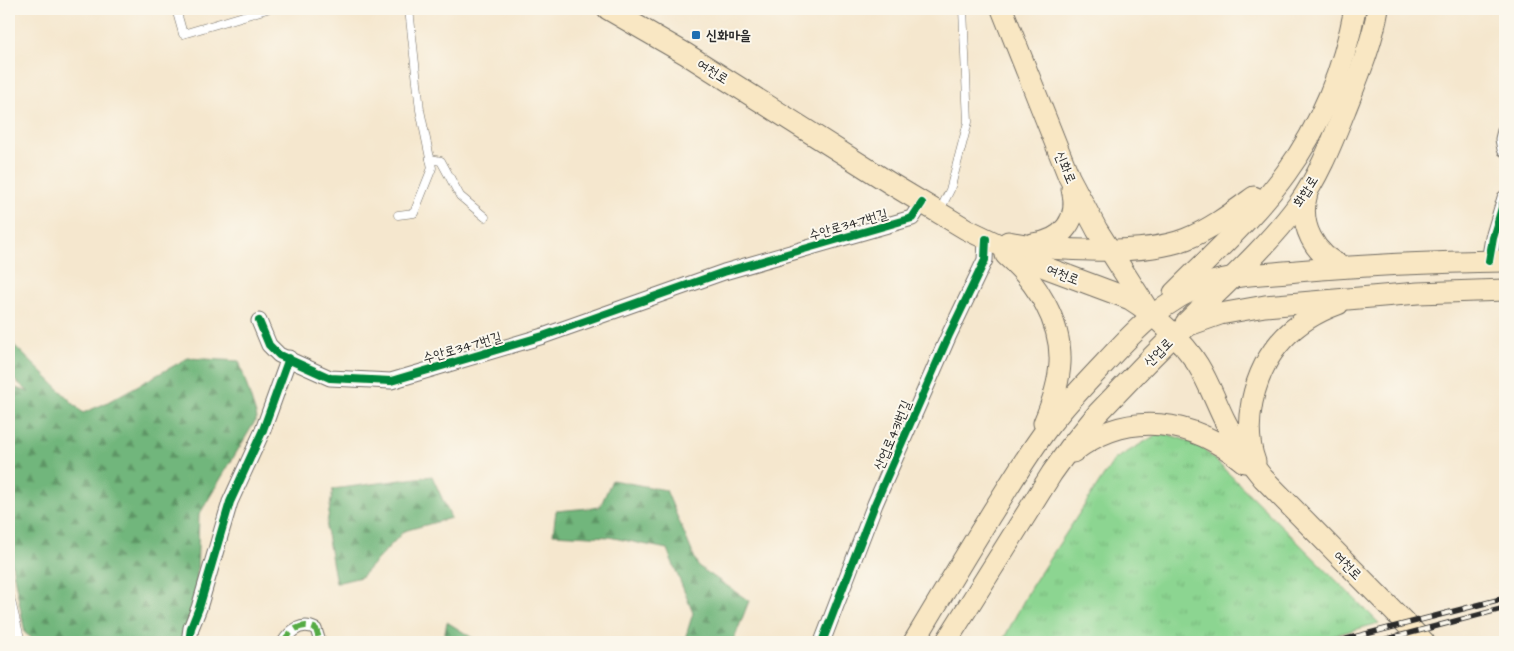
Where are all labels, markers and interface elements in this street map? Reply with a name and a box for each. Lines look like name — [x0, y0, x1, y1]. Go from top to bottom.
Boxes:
place label: 신화마을 — [706, 26, 751, 46]
marker: 신화마을 — [690, 29, 702, 41]
street label: 여천로 — [693, 54, 732, 89]
street label: 신화로 — [1049, 148, 1081, 187]
street label: 화합로 — [1288, 172, 1323, 211]
street label: 수안로347번길 — [806, 204, 891, 246]
street label: 여천로 — [1043, 260, 1082, 290]
street label: 수안로347번길 — [420, 327, 505, 369]
street label: 산업로 — [1140, 334, 1178, 372]
street label: 산업로431번길 — [869, 396, 917, 474]
street label: 여천로 — [1328, 547, 1366, 585]

